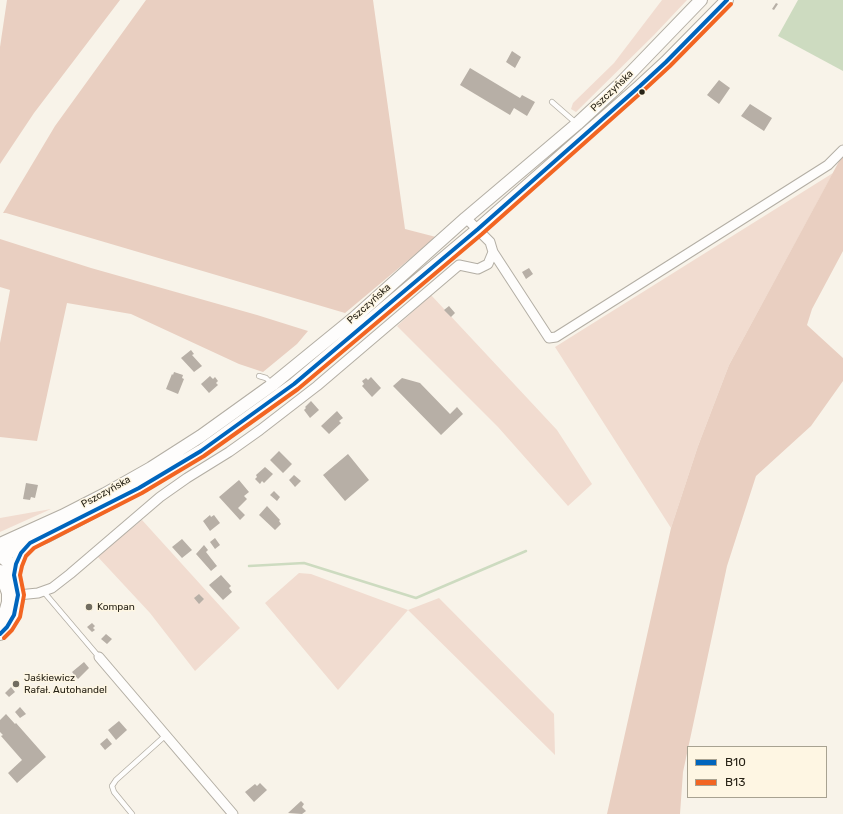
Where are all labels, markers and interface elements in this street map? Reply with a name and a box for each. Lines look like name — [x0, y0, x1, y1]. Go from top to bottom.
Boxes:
street label: Pszczyńska — [588, 68, 636, 114]
unlabelled marker — [637, 87, 647, 97]
street label: Pszczyńska — [345, 281, 393, 327]
street label: Pszczyńska — [79, 474, 133, 510]
place label: Kompan — [97, 601, 135, 613]
marker: Kompan — [84, 602, 94, 612]
place label: Jaśkiewicz Rafał. Autohandel — [24, 672, 107, 696]
marker: Jaśkiewicz Rafał. Autohandel — [11, 679, 21, 689]
legend — [687, 746, 827, 798]
text: B10 — [725, 755, 746, 769]
text: B13 — [725, 775, 745, 789]

